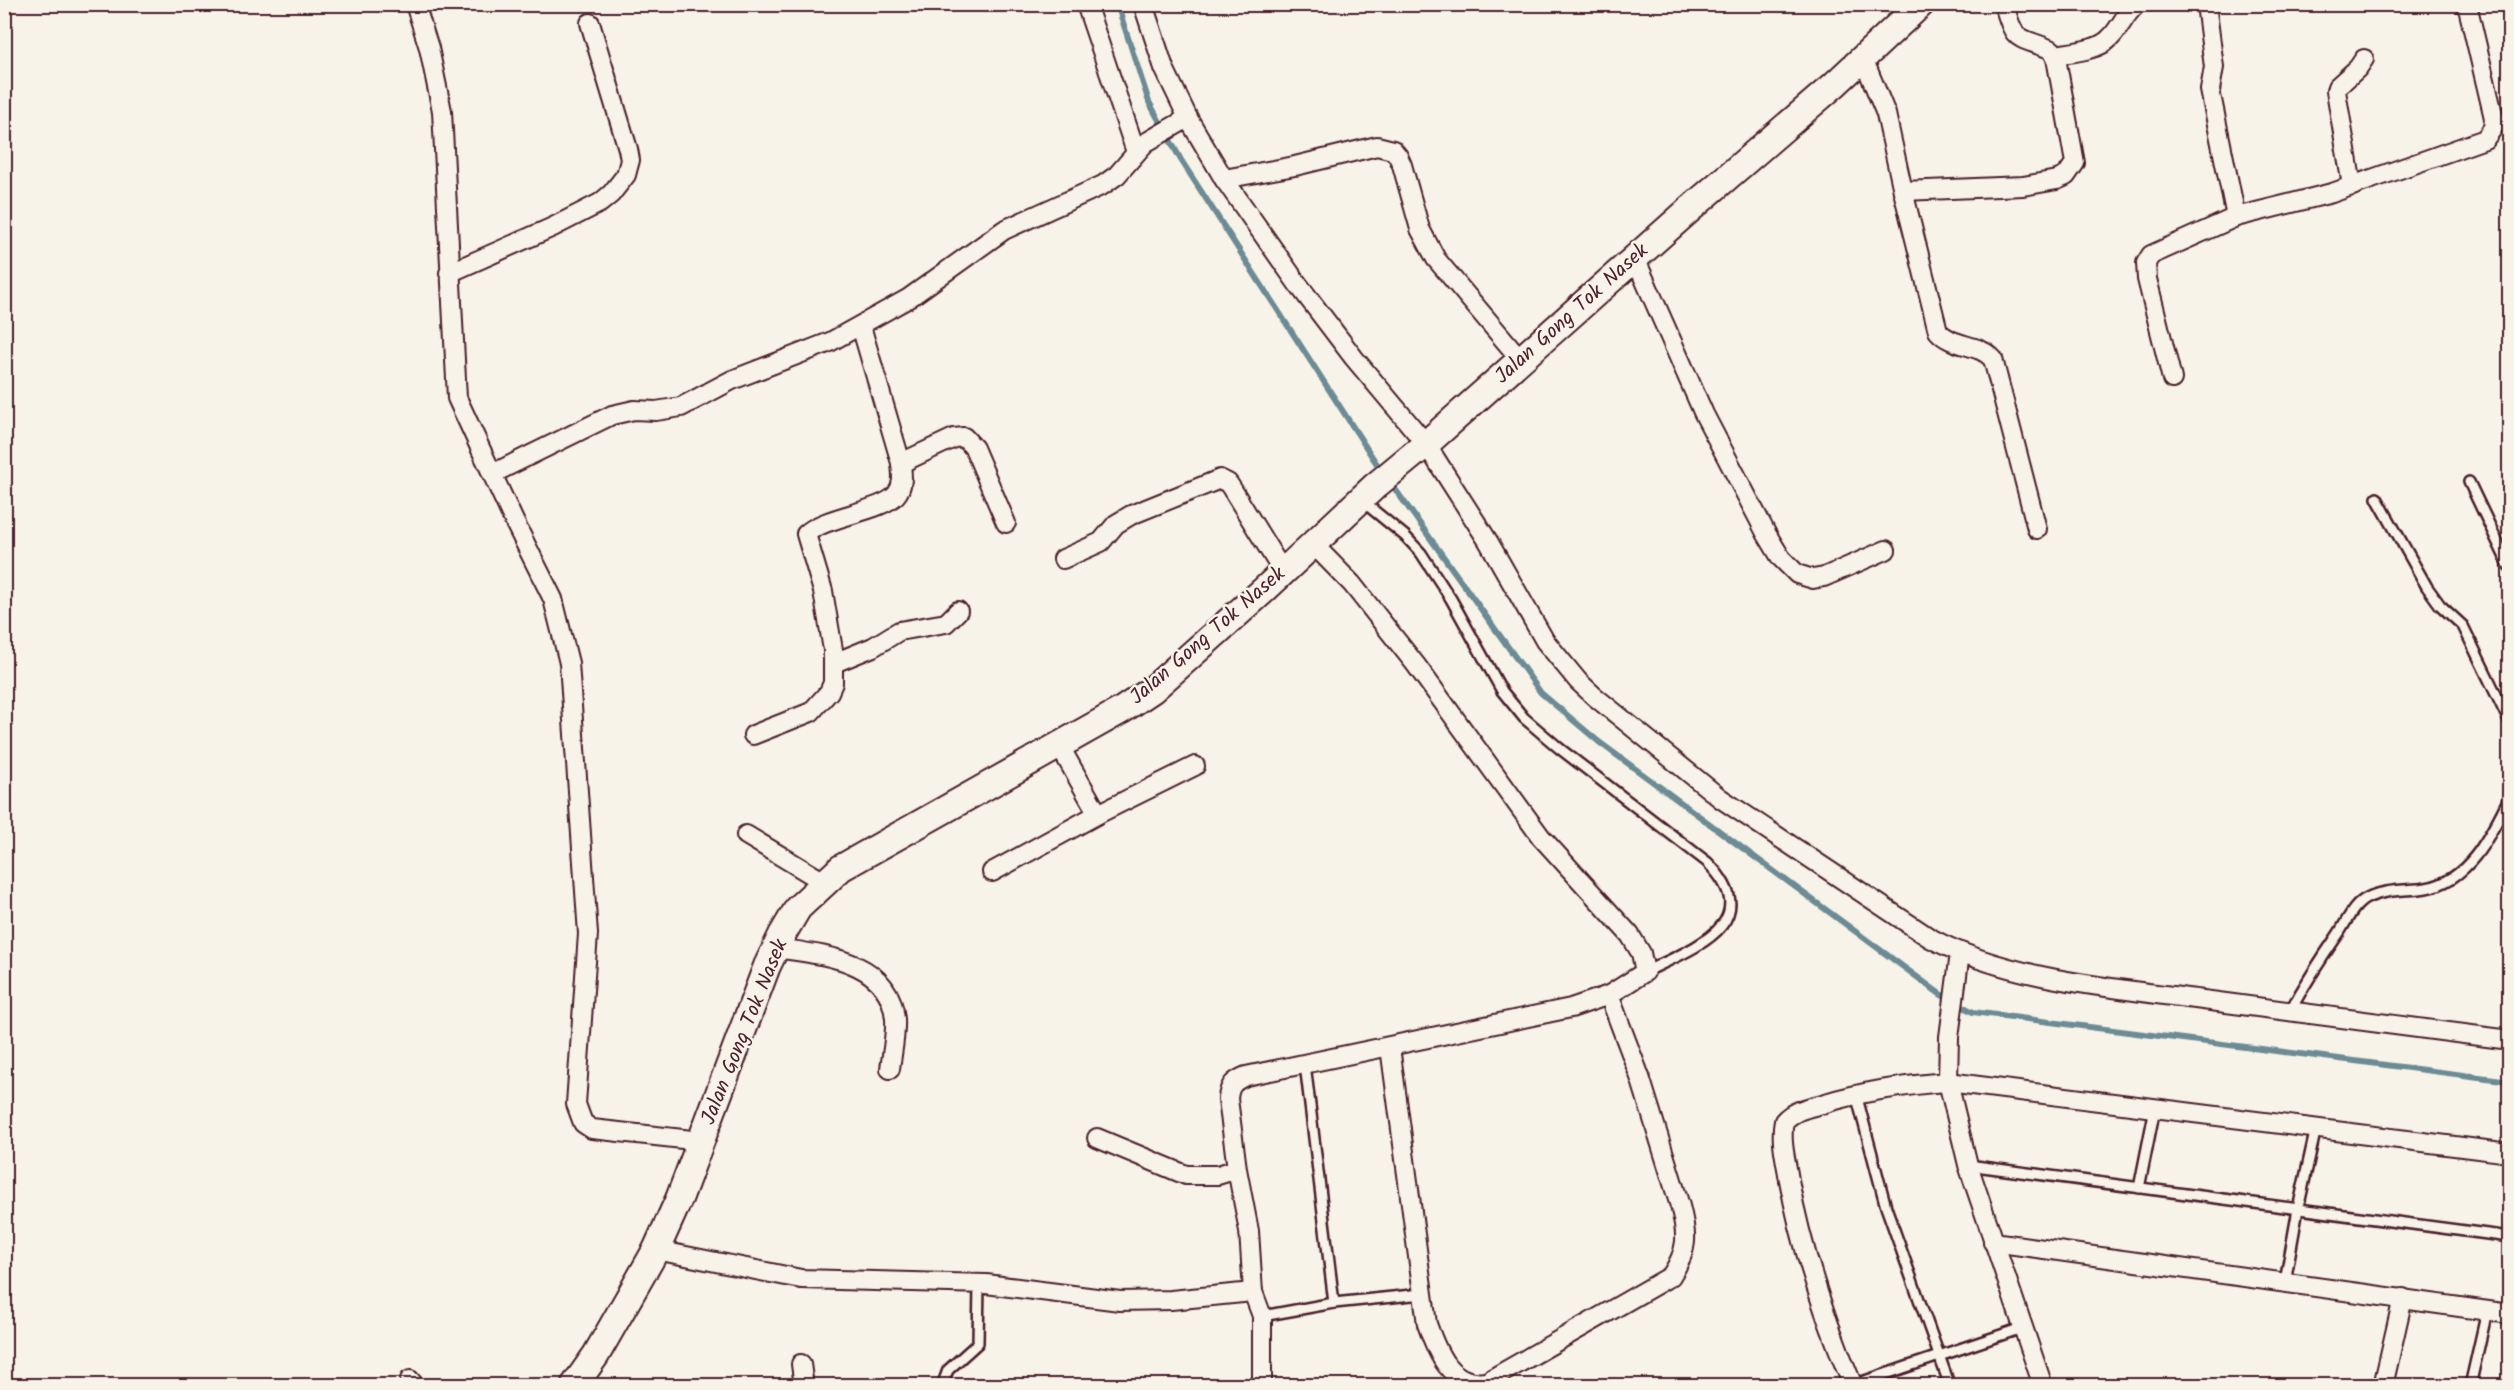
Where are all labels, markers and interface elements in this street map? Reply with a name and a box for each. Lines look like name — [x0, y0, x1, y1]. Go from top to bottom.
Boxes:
street label: Jalan Gong Tok Nasek — [1488, 236, 1657, 392]
street label: Jalan Gong Tok Nasek — [1123, 559, 1293, 713]
street label: Jalan Gong Tok Nasek — [693, 934, 797, 1130]

